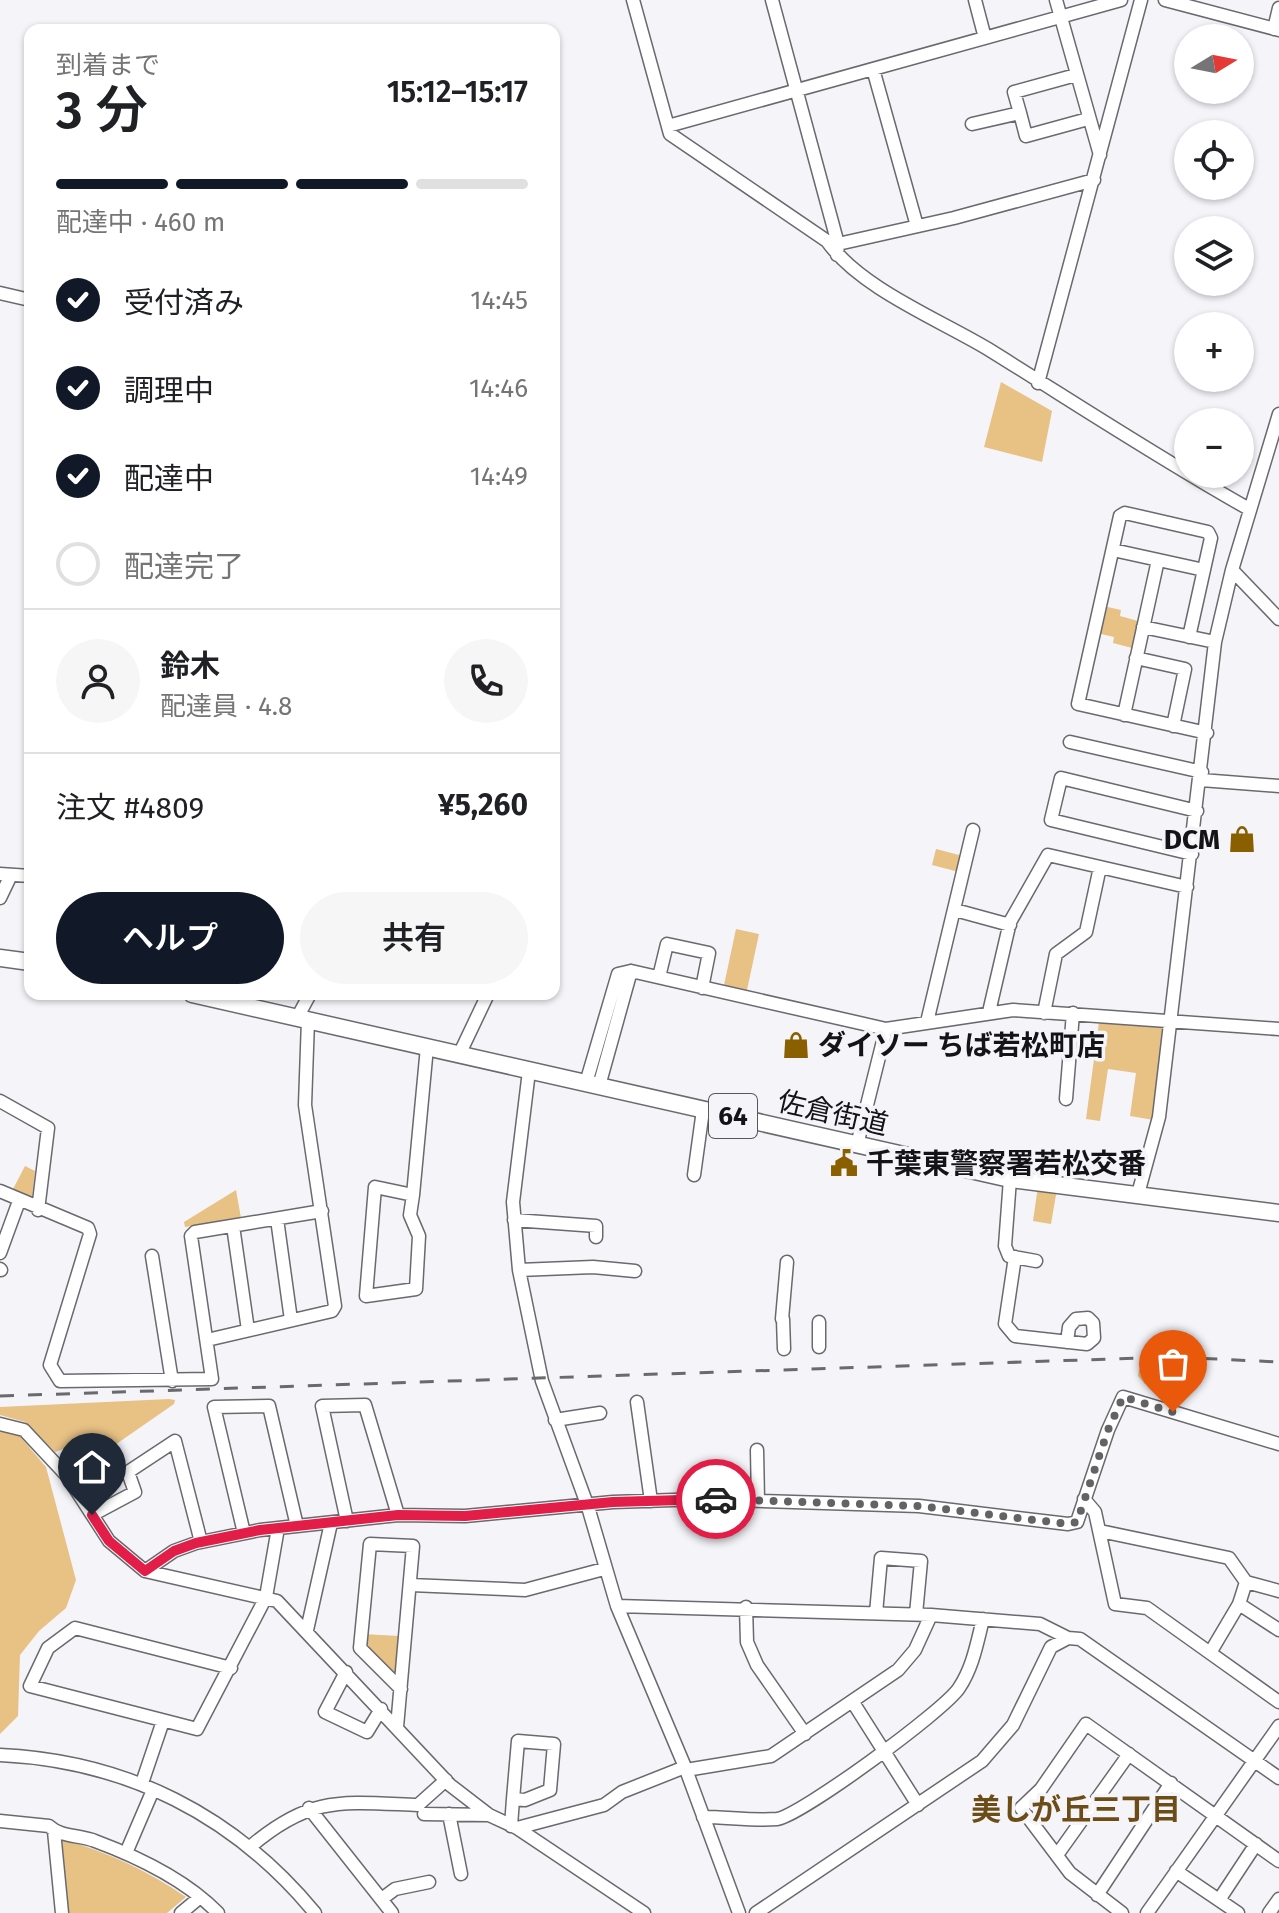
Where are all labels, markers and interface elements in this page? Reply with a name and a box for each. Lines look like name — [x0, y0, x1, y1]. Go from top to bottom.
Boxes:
north arrow — [1174, 24, 1254, 104]
map controls — [1174, 24, 1254, 488]
text: 到着まで — [56, 50, 160, 81]
text: 15:12–15:17 — [387, 74, 528, 110]
text: 3 分 — [56, 79, 147, 142]
button: locate — [1174, 120, 1254, 200]
text: 配達中 · 460 m — [56, 207, 225, 238]
button: layers — [1174, 216, 1254, 296]
icon: check — [56, 278, 100, 322]
text: 受付済み — [124, 285, 244, 321]
text: 14:45 — [470, 285, 528, 316]
button: + — [1174, 312, 1254, 392]
icon: check — [56, 366, 100, 410]
text: 調理中 — [124, 373, 214, 409]
text: 14:46 — [469, 373, 528, 404]
button: − — [1174, 408, 1254, 488]
icon: check — [56, 454, 100, 498]
text: 配達中 — [124, 461, 214, 497]
text: 14:49 — [470, 461, 528, 492]
text: 配達完了 — [124, 549, 244, 585]
button: person — [56, 639, 140, 723]
button: phone — [444, 639, 528, 723]
text: 鈴木 — [160, 648, 220, 684]
text: 配達員 · 4.8 — [160, 691, 292, 722]
text: ¥5,260 — [438, 787, 528, 823]
text: 注文 #4809 — [56, 790, 204, 826]
place label: DCM — [1164, 823, 1220, 856]
shop icon: DCM — [1227, 824, 1257, 854]
button: ヘルプ — [56, 892, 284, 984]
button: 共有 — [300, 892, 528, 984]
place label: ダイソー ちば若松町店 — [818, 1029, 1105, 1062]
shop icon: ダイソー ちば若松町店 — [781, 1030, 811, 1060]
street label: 佐倉街道 — [775, 1084, 891, 1142]
road number: 64 — [709, 1094, 757, 1138]
place label: 千葉東警察署若松交番 — [866, 1147, 1146, 1180]
public building icon: 千葉東警察署若松交番 — [829, 1148, 859, 1178]
pin — [1139, 1330, 1207, 1412]
icon: bag — [1151, 1342, 1195, 1386]
pin — [58, 1433, 126, 1515]
icon: home — [70, 1445, 114, 1489]
courier — [676, 1459, 756, 1539]
icon: car — [694, 1477, 738, 1521]
district label: 美しが丘三丁目 — [971, 1792, 1181, 1828]

